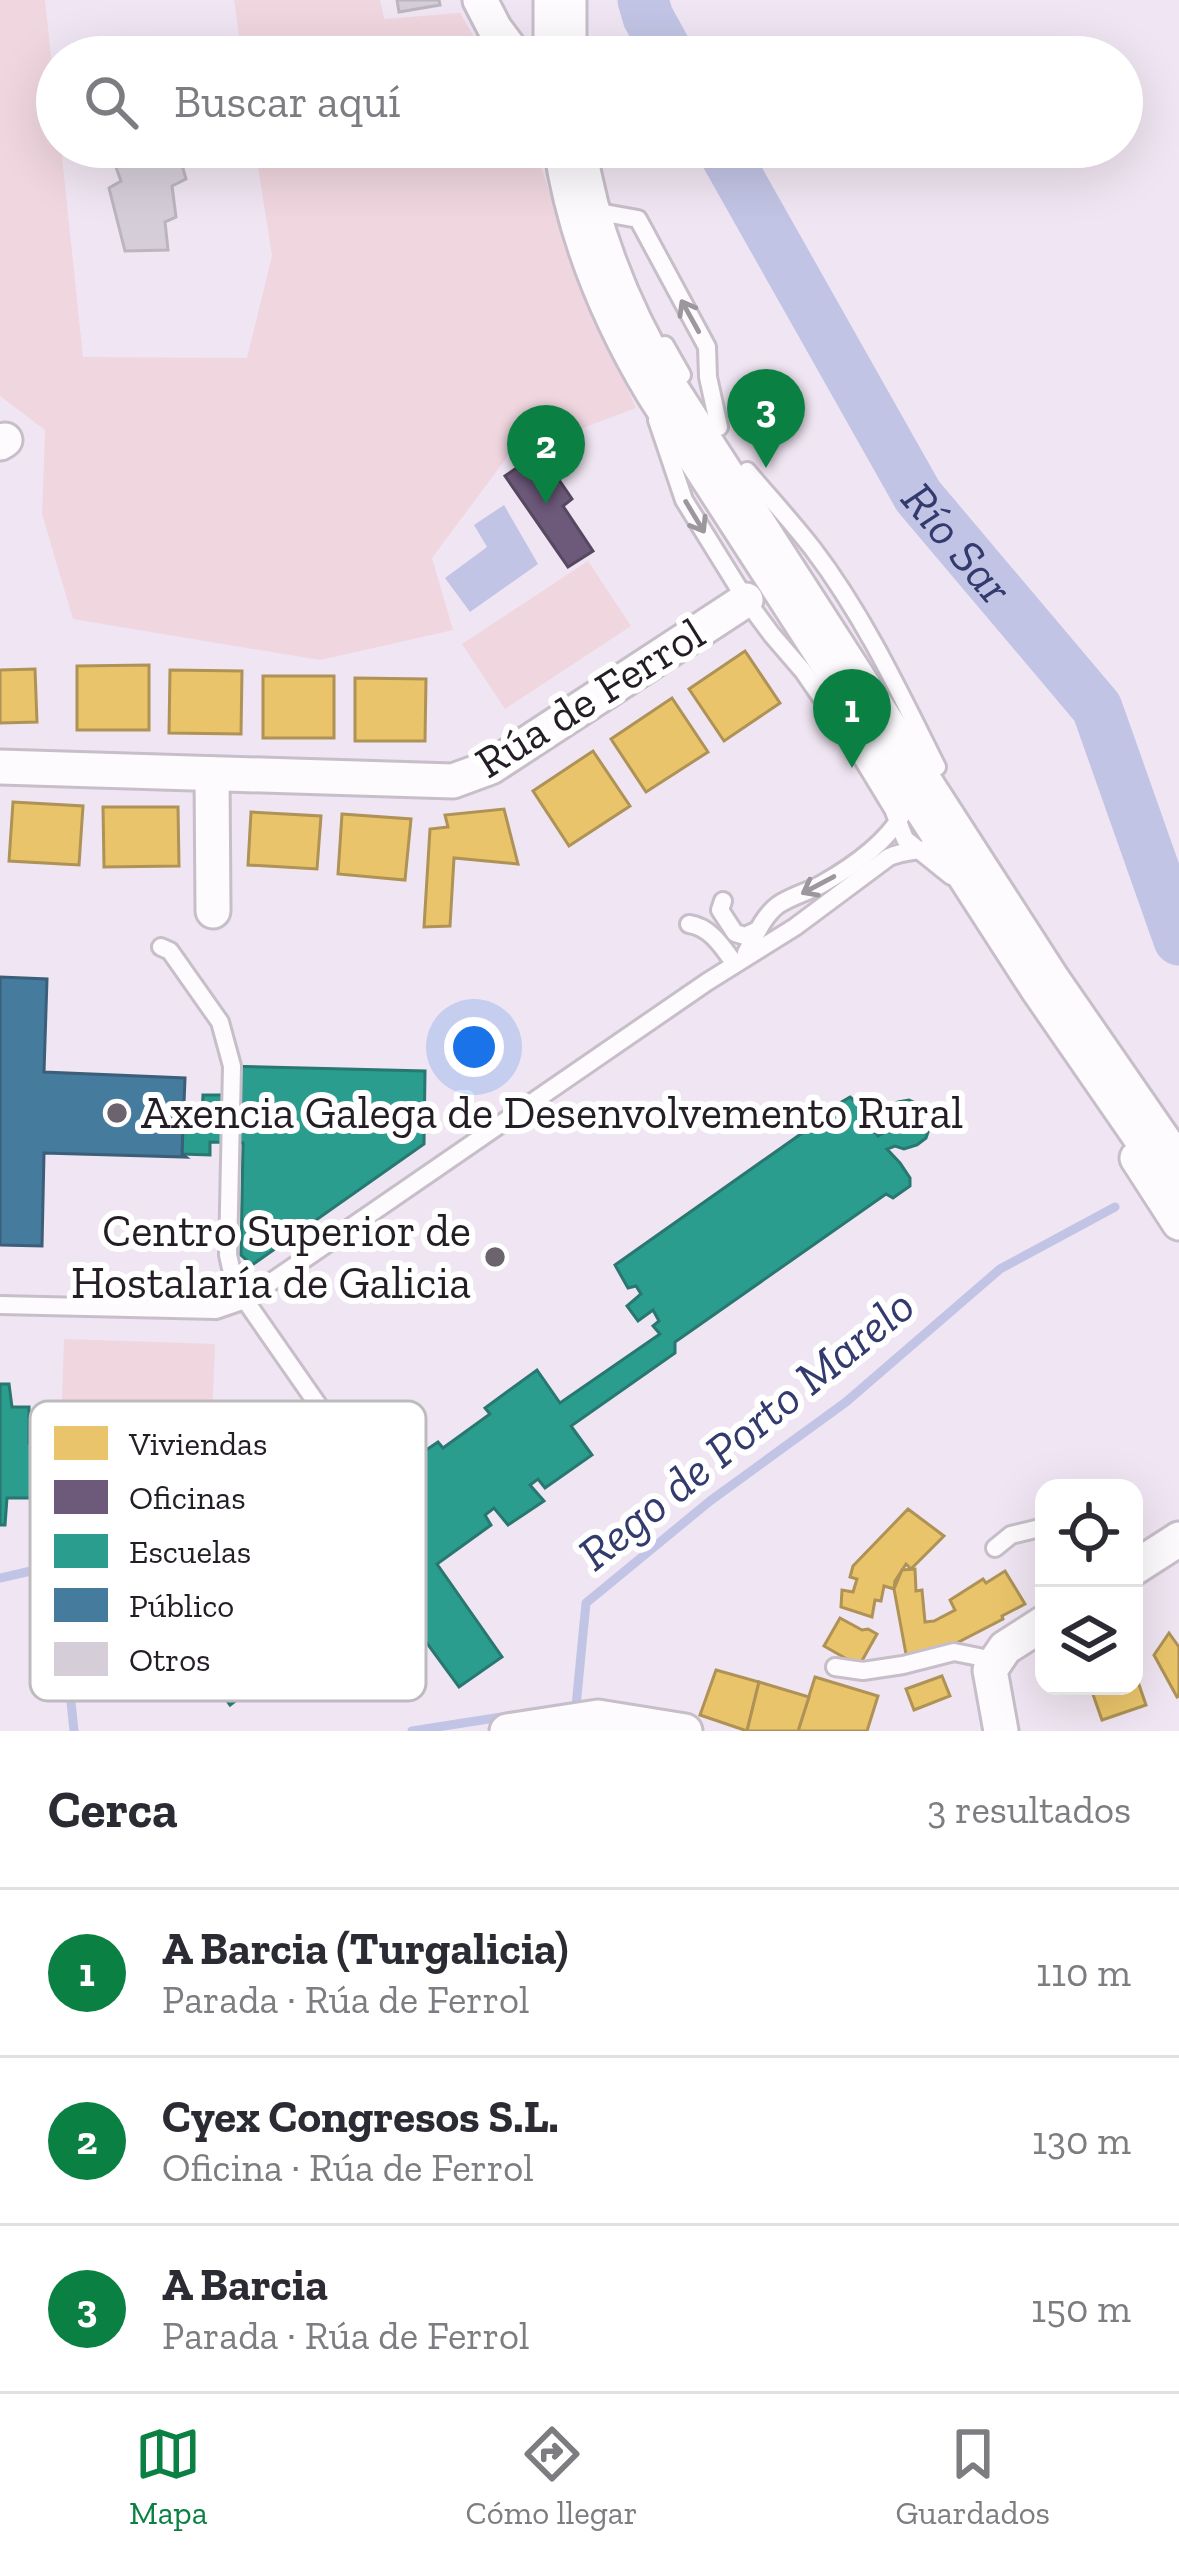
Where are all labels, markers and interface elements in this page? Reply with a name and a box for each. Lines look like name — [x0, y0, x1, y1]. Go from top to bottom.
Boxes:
search box — [36, 36, 1143, 168]
icon: search — [78, 69, 144, 135]
text: Buscar aquí — [174, 75, 401, 129]
one-way arrow — [678, 299, 701, 334]
pin: 3 — [727, 369, 805, 468]
pin: 2 — [507, 405, 585, 504]
water label: Río Sar — [890, 471, 1025, 615]
one-way arrow — [683, 499, 707, 533]
street label: Rúa de Ferrol — [466, 606, 714, 790]
pin: 1 — [813, 669, 891, 768]
one-way arrow — [802, 874, 837, 897]
your location — [444, 1017, 504, 1077]
place label: Axencia Galega de Desenvolvemento Rural — [141, 1086, 963, 1140]
marker: Axencia Galega de Desenvolvemento Rural — [104, 1100, 130, 1126]
place label: Centro Superior de Hostalaría de Galicia — [71, 1204, 471, 1310]
marker: Centro Superior de Hostalaría de Galicia — [482, 1244, 508, 1270]
water label: Rego de Porto Marelo — [567, 1276, 925, 1582]
legend — [30, 1401, 426, 1701]
text: Viviendas — [128, 1424, 268, 1463]
text: Oficinas — [129, 1478, 246, 1517]
map controls — [1035, 1479, 1143, 1695]
button: locate — [1035, 1479, 1143, 1587]
text: Escuelas — [129, 1532, 251, 1571]
text: Público — [129, 1586, 234, 1625]
button: layers — [1035, 1587, 1143, 1695]
text: Otros — [129, 1640, 211, 1679]
text: Cerca — [48, 1779, 178, 1840]
text: 3 resultados — [927, 1786, 1131, 1833]
text: A Barcia (Turgalicia) — [162, 1922, 568, 1976]
text: 1 — [79, 1949, 95, 1996]
text: 110 m — [1036, 1949, 1131, 1996]
text: Parada · Rúa de Ferrol — [162, 1976, 529, 2023]
text: Cyex Congresos S.L. — [162, 2090, 559, 2144]
text: 2 — [77, 2117, 97, 2164]
text: 130 m — [1032, 2117, 1131, 2164]
text: Oficina · Rúa de Ferrol — [162, 2144, 534, 2191]
text: A Barcia — [162, 2258, 328, 2312]
text: 3 — [77, 2285, 97, 2332]
text: 150 m — [1031, 2285, 1131, 2332]
text: Parada · Rúa de Ferrol — [162, 2312, 529, 2359]
tab: Mapa — [129, 2421, 208, 2532]
tab: Cómo llegar — [466, 2421, 638, 2532]
tab: Guardados — [895, 2421, 1050, 2532]

